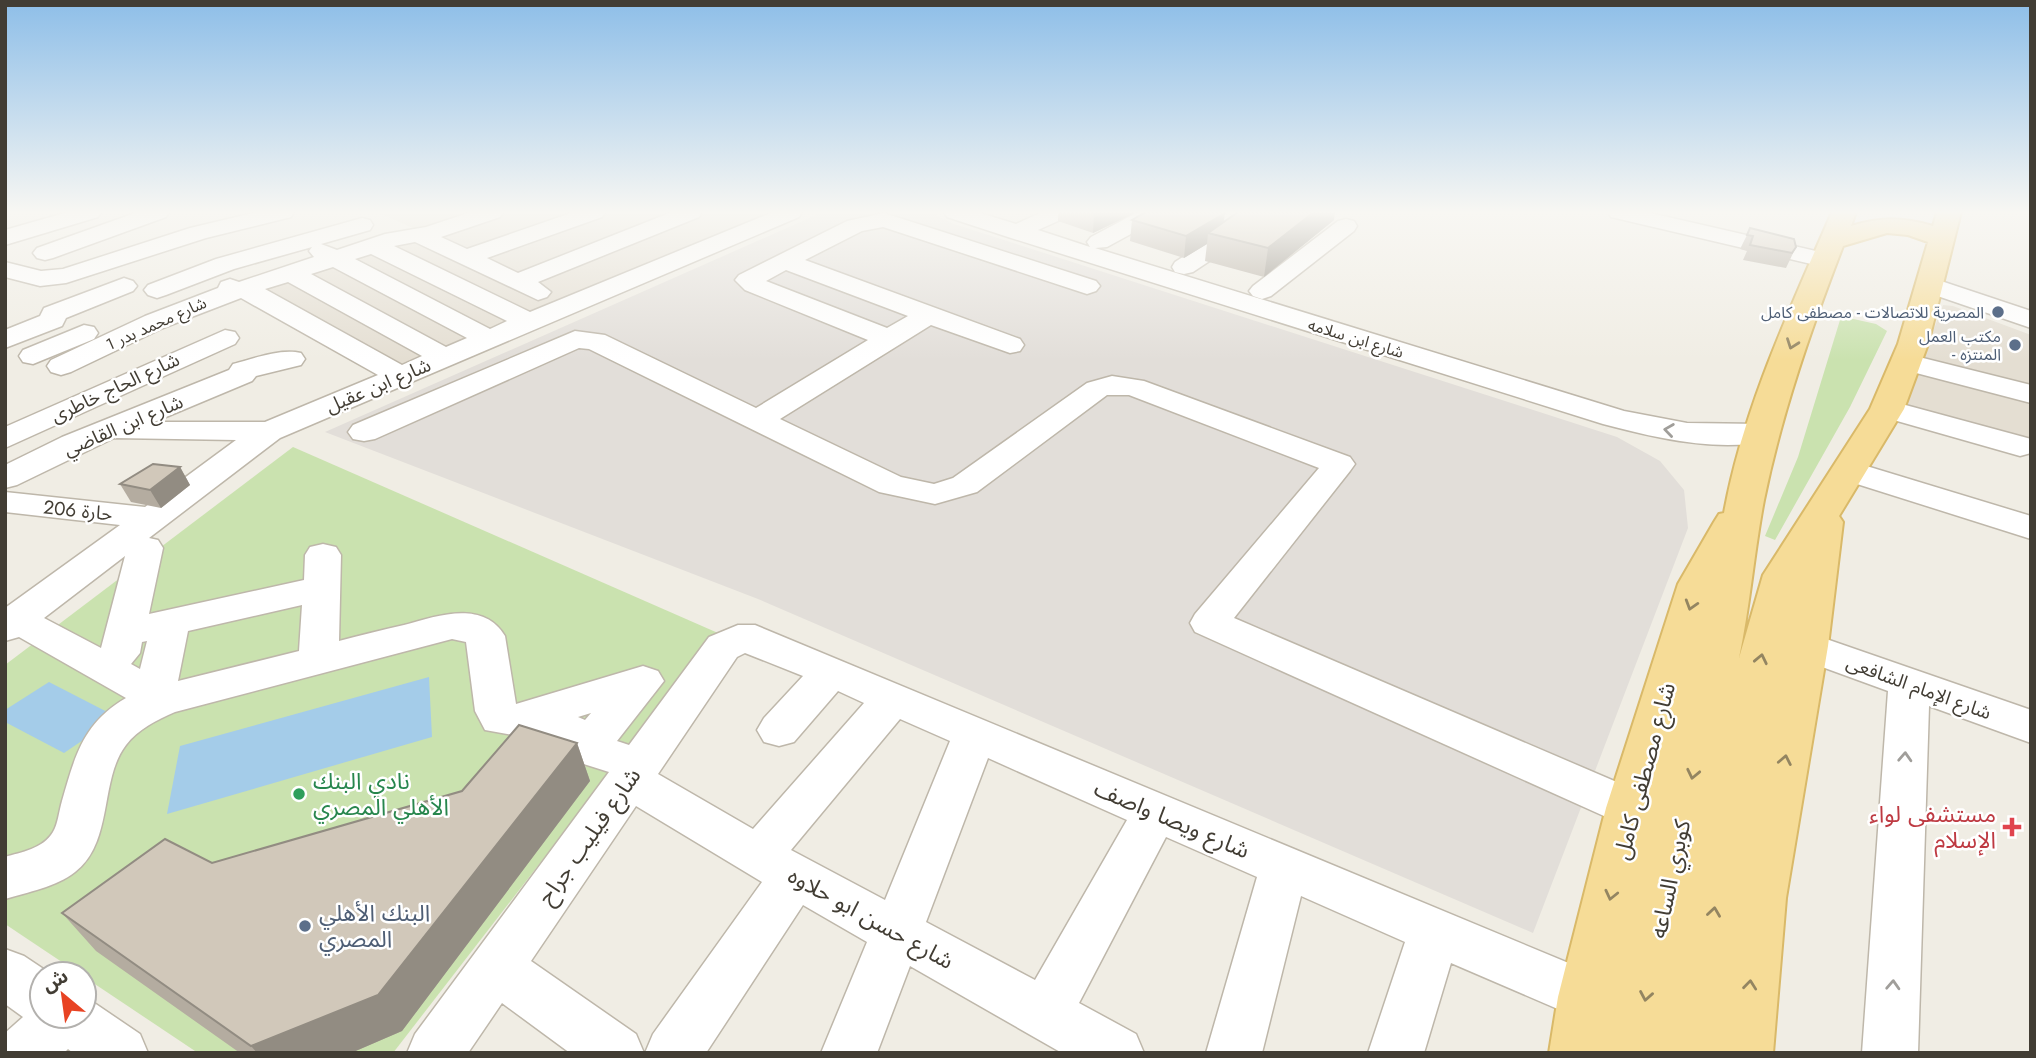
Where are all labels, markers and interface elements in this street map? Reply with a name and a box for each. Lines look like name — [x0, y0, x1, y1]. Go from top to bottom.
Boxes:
street label: شارع محمد بدر 1 — [102, 291, 211, 357]
place label: المصرية للاتصالات - مصطفى كامل — [1761, 301, 1984, 324]
marker: المصرية للاتصالات - مصطفى كامل — [1990, 304, 2006, 320]
street label: شارع ابن سلامه — [1305, 313, 1407, 365]
place label: مكتب العمل - المنتزه — [1919, 325, 2001, 366]
one-way arrow — [1786, 337, 1800, 349]
marker: مكتب العمل - المنتزه — [2007, 337, 2023, 353]
street label: شارع الحاج خاطرى — [46, 346, 184, 429]
street label: شارع ابن عقيل — [321, 351, 435, 420]
street label: شارع ابن القاضي — [59, 388, 188, 464]
one-way arrow — [1663, 423, 1675, 438]
street label: حارة 206 — [42, 493, 114, 528]
one-way arrow — [1685, 599, 1700, 611]
street label: شارع الإمام الشافعى — [1842, 649, 1995, 727]
one-way arrow — [1753, 653, 1768, 665]
street label: شارع مصطفى كامل — [1604, 679, 1684, 863]
one-way arrow — [1897, 752, 1912, 763]
one-way arrow — [1777, 754, 1792, 766]
street label: شارع فيليب جراح — [529, 761, 649, 911]
place label: نادي البنك الأهلي المصري — [313, 764, 449, 824]
one-way arrow — [1687, 768, 1702, 780]
street label: شارع ويصا واصف — [1089, 771, 1255, 867]
marker: نادي البنك الأهلي المصري — [291, 786, 307, 802]
place label: مستشفى لواء الإسلام — [1869, 797, 1996, 858]
street label: كوبري الساعه — [1641, 816, 1700, 942]
marker: مستشفى لواء الإسلام — [2002, 817, 2022, 837]
street label: شارع حسن ابو حلاوه — [782, 858, 960, 978]
one-way arrow — [1605, 889, 1620, 901]
place label: البنك الأهلي المصري — [319, 896, 430, 956]
one-way arrow — [1707, 906, 1722, 918]
marker: البنك الأهلي المصري — [297, 918, 313, 934]
north arrow — [28, 960, 98, 1030]
text: ش — [37, 962, 73, 999]
one-way arrow — [1742, 979, 1757, 991]
one-way arrow — [1886, 979, 1901, 990]
one-way arrow — [1639, 990, 1654, 1002]

